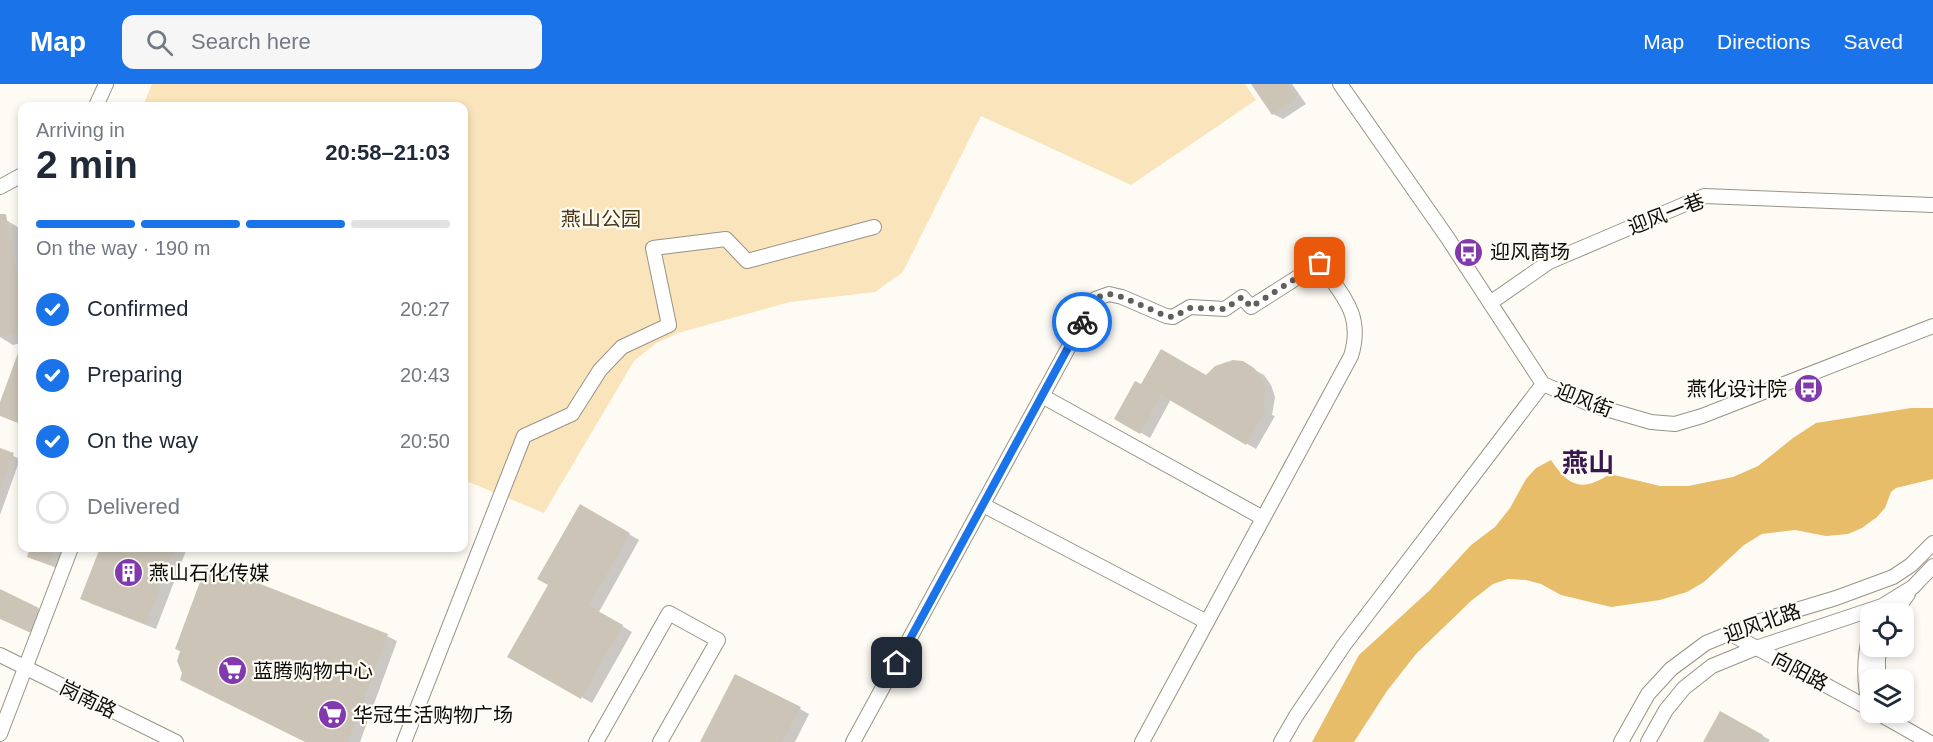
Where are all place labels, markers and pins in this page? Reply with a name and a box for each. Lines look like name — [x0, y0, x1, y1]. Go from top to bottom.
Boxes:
bus stop icon: 迎风商场 — [1453, 236, 1485, 268]
pin — [1294, 237, 1345, 288]
place label: 迎风商场 — [1490, 241, 1570, 263]
bus stop icon: 燕化设计院 — [1792, 373, 1824, 405]
place label: 燕化设计院 — [1687, 378, 1787, 400]
building icon: 燕山石化传媒 — [112, 557, 144, 589]
place label: 燕山石化传媒 — [149, 562, 269, 584]
pin — [871, 637, 922, 688]
supermarket icon: 蓝腾购物中心 — [216, 655, 248, 687]
place label: 蓝腾购物中心 — [253, 660, 373, 682]
supermarket icon: 华冠生活购物广场 — [316, 699, 348, 731]
place label: 华冠生活购物广场 — [353, 704, 513, 726]

